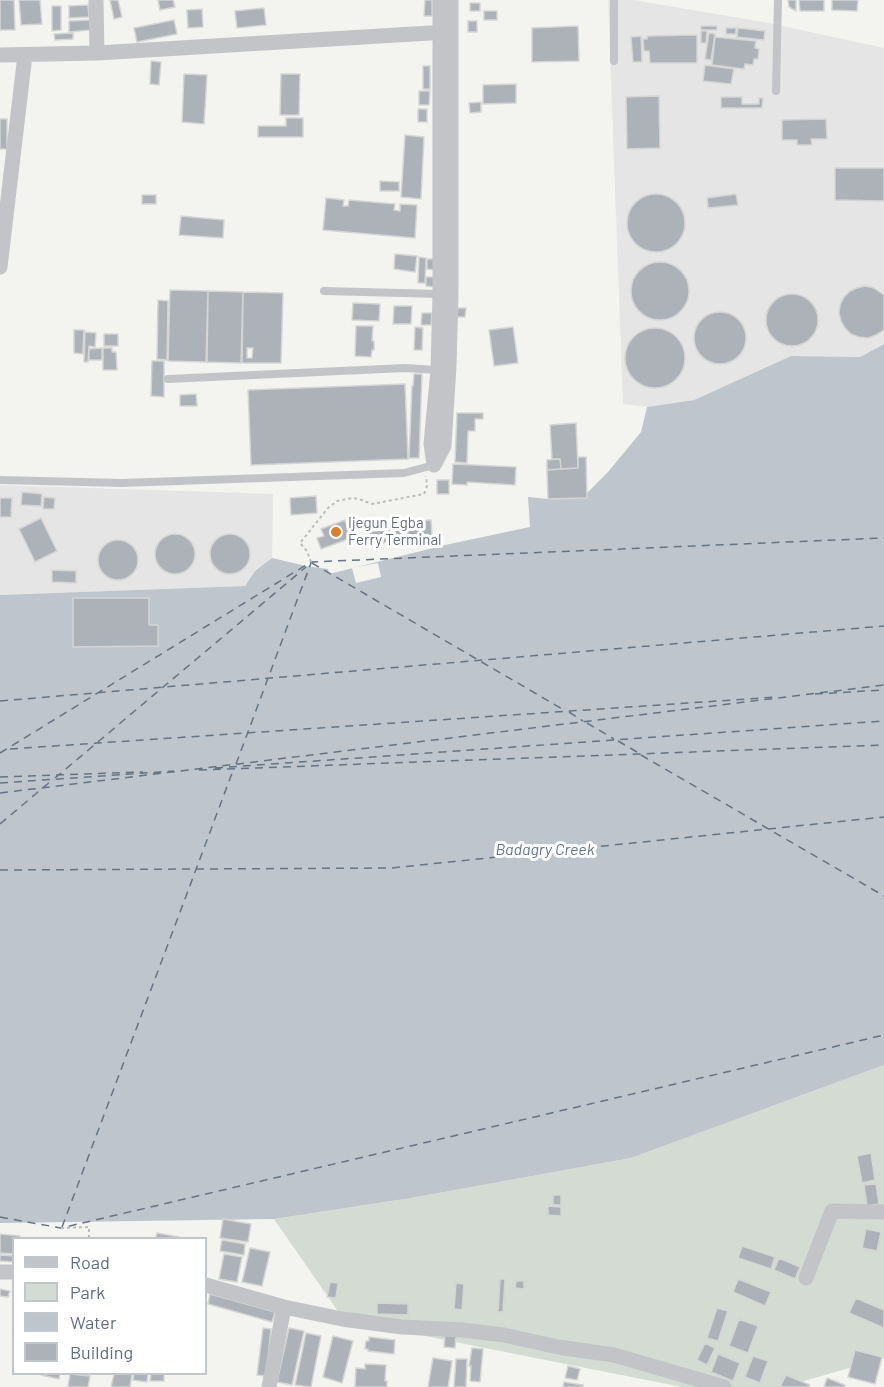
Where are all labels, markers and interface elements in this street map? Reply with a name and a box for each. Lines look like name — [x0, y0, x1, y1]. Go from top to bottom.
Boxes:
place label: Ijegun Egba Ferry Terminal — [348, 514, 442, 549]
marker: Ijegun Egba Ferry Terminal — [329, 525, 343, 539]
water label: Badagry Creek — [496, 840, 594, 860]
legend — [12, 1237, 207, 1375]
text: Road — [70, 1251, 110, 1273]
text: Park — [70, 1281, 105, 1303]
text: Water — [70, 1311, 117, 1333]
text: Building — [70, 1341, 133, 1363]

